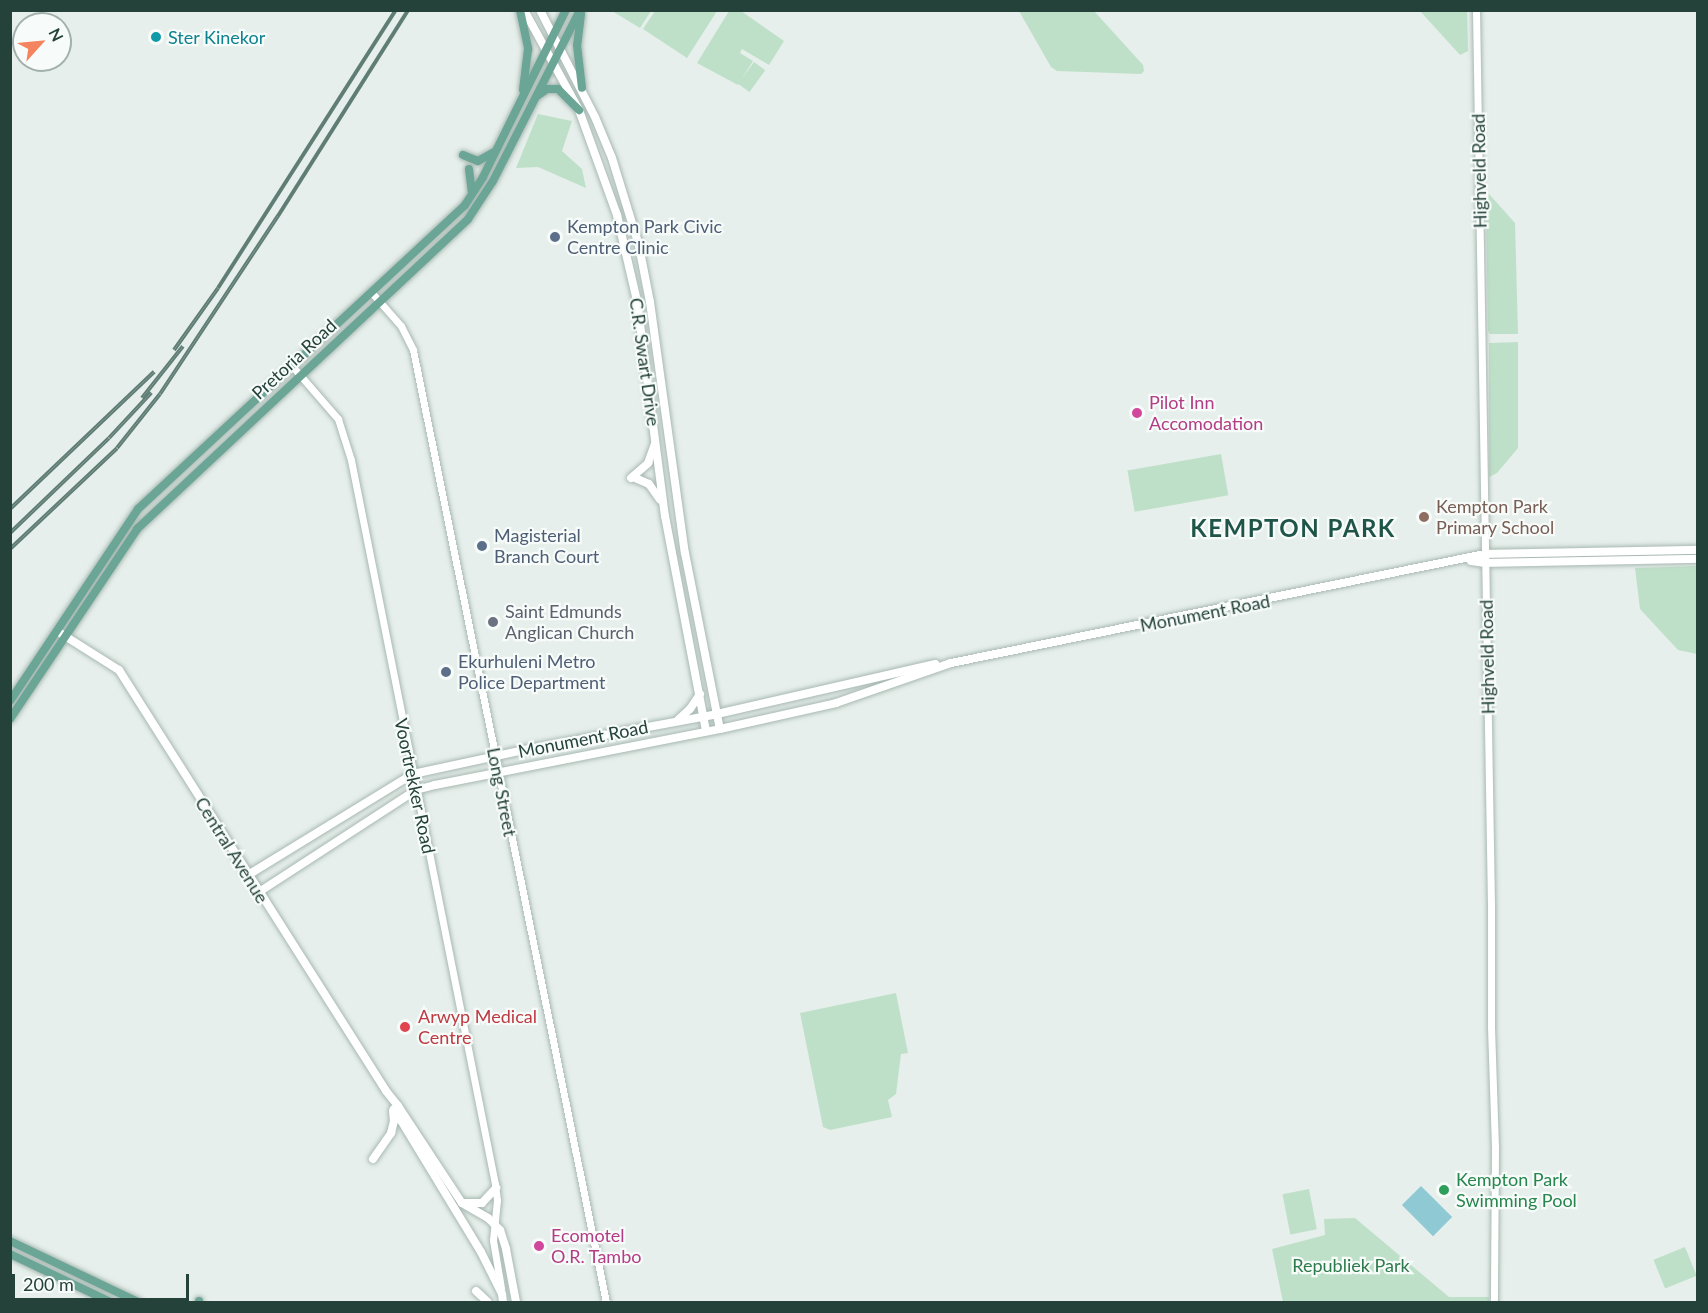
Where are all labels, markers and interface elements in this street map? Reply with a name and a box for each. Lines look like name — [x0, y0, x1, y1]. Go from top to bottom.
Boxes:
north arrow — [12, 12, 72, 72]
text: N — [45, 25, 68, 44]
place label: Ster Kinekor — [168, 26, 266, 48]
marker: Ster Kinekor — [149, 30, 163, 44]
street label: Highveld Road — [1467, 114, 1491, 228]
place label: Kempton Park Civic Centre Clinic — [567, 216, 722, 258]
marker: Kempton Park Civic Centre Clinic — [548, 230, 562, 244]
street label: C.R. Swart Drive — [625, 296, 665, 428]
street label: Pretoria Road — [247, 315, 341, 403]
place label: Pilot Inn Accomodation — [1149, 392, 1263, 434]
marker: Pilot Inn Accomodation — [1130, 406, 1144, 420]
place label: Kempton Park Primary School — [1436, 496, 1555, 538]
marker: Kempton Park Primary School — [1417, 510, 1431, 524]
district label: KEMPTON PARK — [1190, 514, 1396, 542]
place label: Magisterial Branch Court — [494, 525, 599, 568]
marker: Magisterial Branch Court — [475, 539, 489, 553]
street label: Monument Road — [1138, 590, 1272, 636]
street label: Highveld Road — [1475, 600, 1499, 714]
place label: Saint Edmunds Anglican Church — [505, 601, 634, 644]
marker: Saint Edmunds Anglican Church — [486, 615, 500, 629]
place label: Ekurhuleni Metro Police Department — [458, 651, 605, 694]
marker: Ekurhuleni Metro Police Department — [439, 665, 453, 679]
street label: Voortrekker Road — [390, 716, 440, 856]
street label: Monument Road — [516, 716, 650, 762]
street label: Long Street — [483, 746, 521, 838]
street label: Central Avenue — [191, 793, 273, 907]
place label: Arwyp Medical Centre — [418, 1006, 537, 1048]
marker: Arwyp Medical Centre — [396, 1018, 414, 1036]
place label: Kempton Park Swimming Pool — [1456, 1169, 1577, 1212]
marker: Kempton Park Swimming Pool — [1437, 1183, 1451, 1197]
place label: Ecomotel O.R. Tambo — [551, 1225, 642, 1268]
marker: Ecomotel O.R. Tambo — [532, 1239, 546, 1253]
park label: Republiek Park — [1292, 1254, 1410, 1276]
scale bar — [15, 1262, 192, 1300]
text: 200 m — [23, 1273, 74, 1295]

